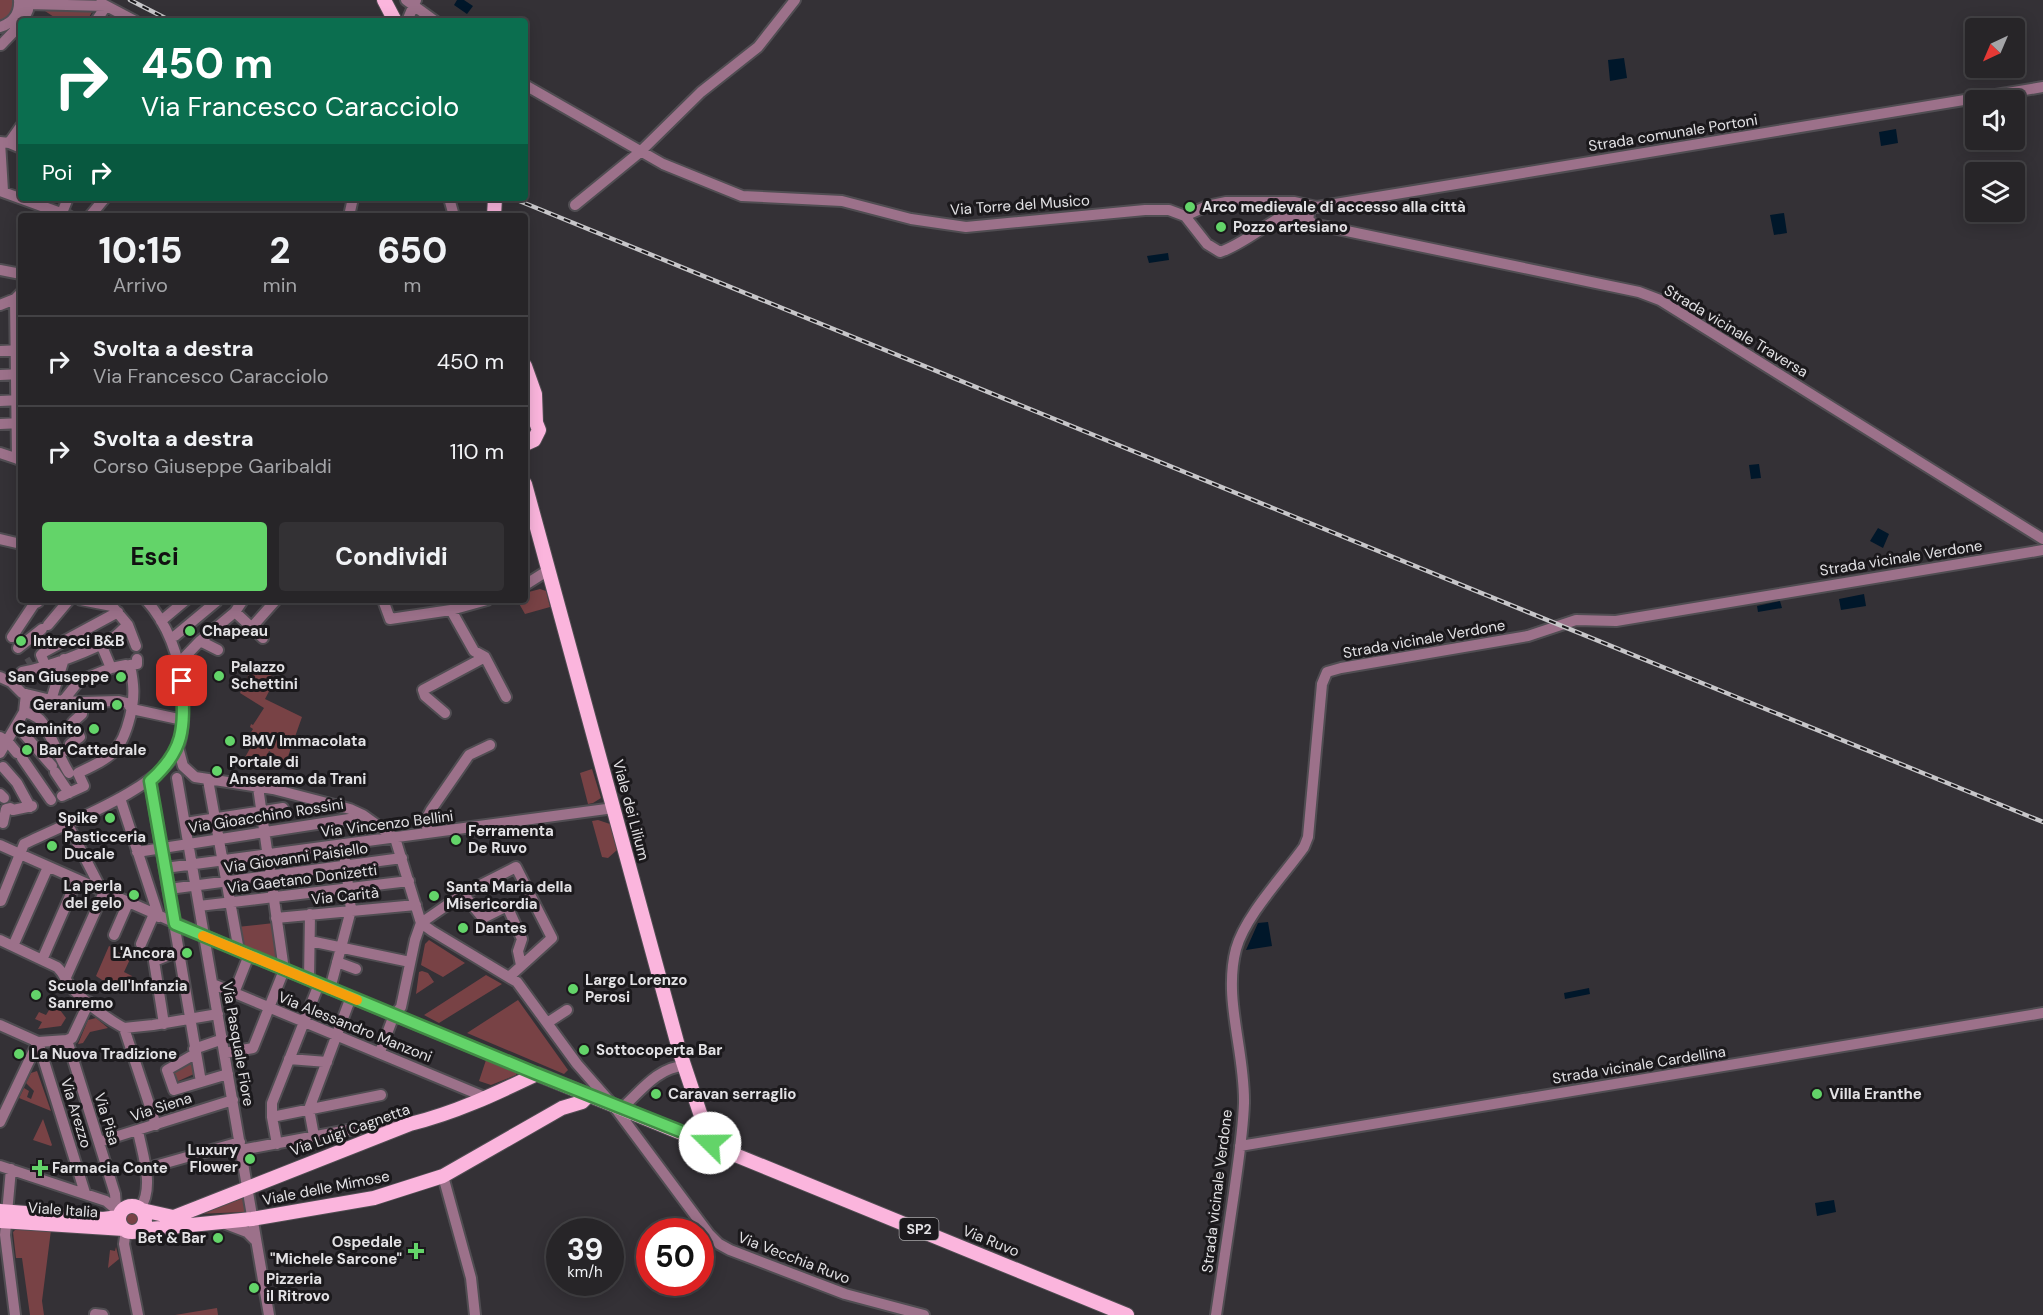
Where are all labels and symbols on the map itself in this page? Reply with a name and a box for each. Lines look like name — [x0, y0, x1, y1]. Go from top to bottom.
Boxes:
north arrow — [1965, 18, 2025, 78]
street label: Strada comunale Portoni — [1587, 110, 1759, 156]
street label: Via Torre del Musico — [949, 190, 1091, 220]
place label: Arco medievale di accesso alla città — [1202, 197, 1466, 217]
marker: Arco medievale di accesso alla città — [1183, 200, 1197, 214]
place label: Pozzo artesiano — [1233, 217, 1348, 237]
marker: Pozzo artesiano — [1214, 220, 1228, 234]
street label: Strada vicinale Traversa — [1660, 280, 1812, 382]
street label: Strada vicinale Verdone — [1818, 535, 1984, 581]
street label: Strada vicinale Verdone — [1341, 615, 1507, 663]
place label: Chapeau — [202, 621, 268, 641]
marker: Chapeau — [183, 624, 197, 638]
place label: Intrecci B&B — [33, 631, 125, 651]
marker: Intrecci B&B — [14, 634, 28, 648]
pin — [156, 655, 207, 706]
place label: Palazzo Schettini — [231, 657, 298, 694]
place label: San Giuseppe — [8, 667, 109, 687]
marker: Palazzo Schettini — [212, 669, 226, 683]
marker: San Giuseppe — [114, 670, 128, 684]
place label: Geranium — [33, 695, 105, 715]
marker: Geranium — [110, 698, 124, 712]
place label: Caminito — [15, 719, 82, 739]
marker: Caminito — [87, 722, 101, 736]
place label: BMV Immacolata — [242, 731, 366, 751]
marker: BMV Immacolata — [223, 734, 237, 748]
place label: Bar Cattedrale — [39, 740, 146, 760]
marker: Bar Cattedrale — [20, 743, 34, 757]
place label: Portale di Anseramo da Trani — [229, 752, 366, 789]
street label: Viale dei Lilium — [608, 757, 654, 863]
marker: Portale di Anseramo da Trani — [210, 764, 224, 778]
street label: Via Gioacchino Rossini — [187, 794, 345, 838]
street label: Via Vincenzo Bellini — [319, 806, 455, 842]
place label: Spike — [58, 808, 98, 828]
marker: Spike — [103, 811, 117, 825]
place label: Ferramenta De Ruvo — [468, 821, 554, 858]
place label: Pasticceria Ducale — [64, 827, 146, 864]
marker: Ferramenta De Ruvo — [449, 833, 463, 847]
street label: Via Giovanni Paisiello — [223, 838, 369, 878]
marker: Pasticceria Ducale — [45, 839, 59, 853]
street label: Via Gaetano Donizetti — [226, 860, 378, 898]
place label: La perla del gelo — [64, 876, 122, 913]
place label: Santa Maria della Misericordia — [446, 877, 572, 914]
street label: Via Carità — [310, 883, 380, 909]
marker: La perla del gelo — [127, 888, 141, 902]
marker: Santa Maria della Misericordia — [427, 889, 441, 903]
place label: Dantes — [475, 918, 527, 938]
marker: Dantes — [456, 921, 470, 935]
place label: L'Ancora — [112, 943, 175, 963]
marker: L'Ancora — [180, 946, 194, 960]
place label: Largo Lorenzo Perosi — [585, 970, 687, 1007]
place label: Scuola dell'Infanzia Sanremo — [48, 976, 188, 1013]
street label: Via Pasquale Fiore — [217, 980, 259, 1108]
marker: Largo Lorenzo Perosi — [566, 982, 580, 996]
street label: Via Alessandro Manzoni — [275, 987, 435, 1067]
marker: Scuola dell'Infanzia Sanremo — [29, 988, 43, 1002]
place label: Sottocoperta Bar — [596, 1040, 722, 1060]
street label: Strada vicinale Cardellina — [1551, 1041, 1727, 1089]
marker: Sottocoperta Bar — [577, 1043, 591, 1057]
place label: La Nuova Tradizione — [31, 1044, 177, 1064]
marker: La Nuova Tradizione — [12, 1047, 26, 1061]
street label: Via Arezzo — [56, 1076, 96, 1151]
place label: Caravan serraglio — [668, 1084, 796, 1104]
place label: Villa Eranthe — [1829, 1084, 1922, 1104]
marker: Caravan serraglio — [649, 1087, 663, 1101]
marker: Villa Eranthe — [1810, 1087, 1824, 1101]
street label: Via Siena — [128, 1088, 194, 1126]
street label: Via Pisa — [90, 1090, 124, 1148]
street label: Via Luigi Cagnetta — [287, 1099, 413, 1161]
street label: Strada vicinale Verdone — [1197, 1108, 1237, 1274]
position arrow — [678, 1111, 742, 1175]
place label: Luxury Flower — [187, 1140, 238, 1177]
marker: Luxury Flower — [243, 1152, 257, 1166]
place label: Farmacia Conte — [52, 1158, 168, 1178]
marker: Farmacia Conte — [33, 1161, 47, 1175]
street label: Viale delle Mimose — [261, 1166, 391, 1210]
street label: Viale Italia — [27, 1198, 99, 1222]
speed limit sign: 50 — [636, 1218, 714, 1296]
road number: SP2 — [900, 1218, 938, 1240]
street label: Via Ruvo — [960, 1221, 1023, 1261]
street label: Via Vecchia Ruvo — [735, 1227, 853, 1289]
place label: Bet & Bar — [138, 1228, 206, 1248]
marker: Bet & Bar — [211, 1231, 225, 1245]
place label: Ospedale "Michele Sarcone" — [270, 1232, 402, 1269]
marker: Ospedale "Michele Sarcone" — [407, 1242, 425, 1260]
place label: Pizzeria il Ritrovo — [266, 1269, 330, 1306]
marker: Pizzeria il Ritrovo — [247, 1281, 261, 1295]

